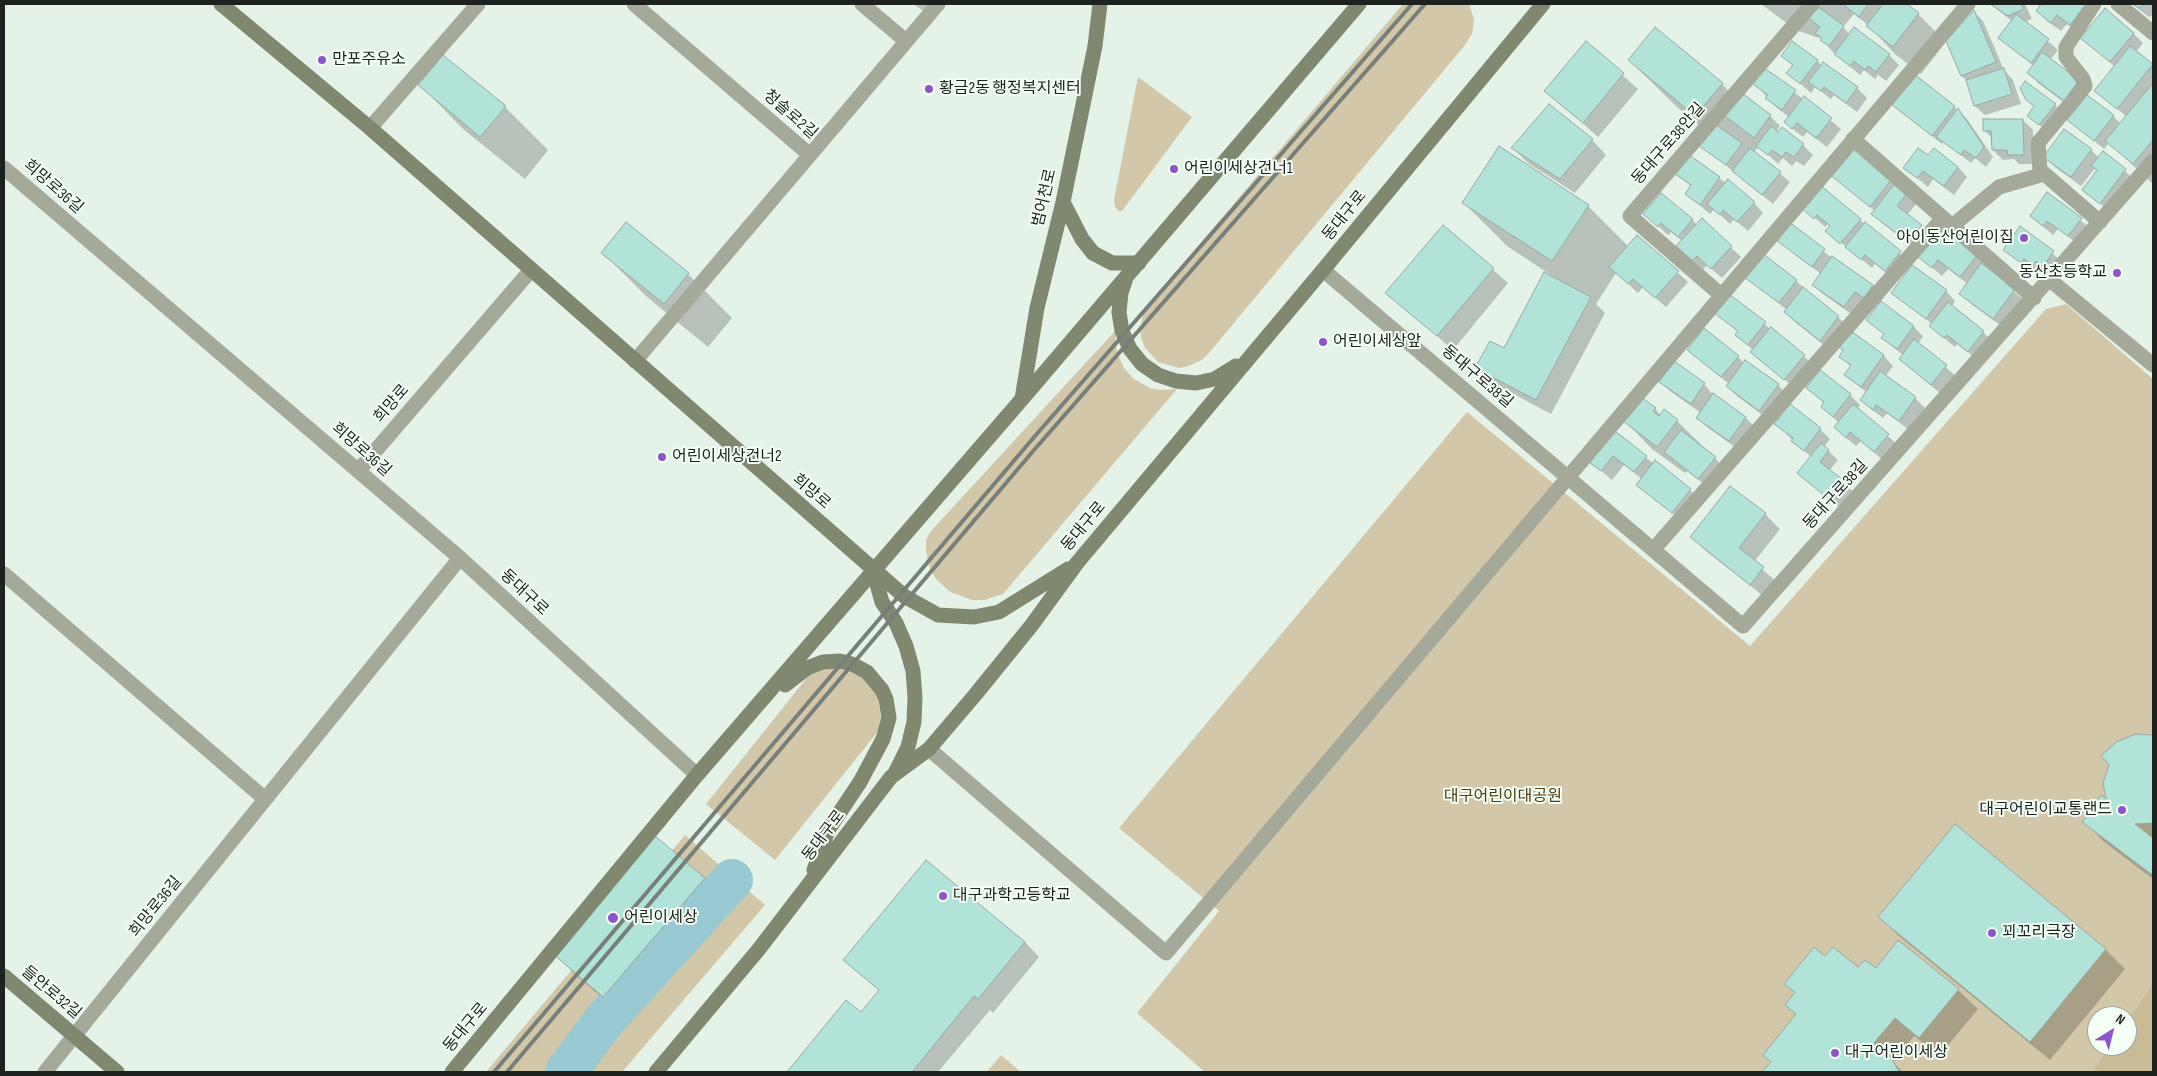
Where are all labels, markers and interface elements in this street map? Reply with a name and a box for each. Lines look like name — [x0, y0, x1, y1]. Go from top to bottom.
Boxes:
place label: 만포주유소 — [332, 50, 406, 70]
marker: 만포주유소 — [316, 54, 328, 66]
place label: 황금2동 행정복지센터 — [939, 79, 1081, 99]
marker: 황금2동 행정복지센터 — [923, 83, 935, 95]
street label: 청솔로2길 — [759, 86, 821, 144]
street label: 동대구로38안길 — [1628, 99, 1710, 189]
street label: 희망로36길 — [19, 156, 87, 218]
place label: 어린이세상건너1 — [1184, 159, 1293, 179]
marker: 어린이세상건너1 — [1168, 163, 1180, 175]
street label: 범어천로 — [1029, 167, 1061, 229]
street label: 동대구로 — [1319, 187, 1371, 245]
place label: 아이동산어린이집 — [1896, 228, 2014, 248]
marker: 아이동산어린이집 — [2018, 232, 2030, 244]
place label: 동산초등학교 — [2019, 263, 2107, 283]
marker: 동산초등학교 — [2111, 267, 2123, 279]
place label: 어린이세상앞 — [1333, 332, 1421, 352]
marker: 어린이세상앞 — [1317, 336, 1329, 348]
street label: 동대구로38길 — [1437, 342, 1517, 412]
street label: 희망로 — [370, 381, 414, 427]
street label: 희망로36길 — [327, 419, 395, 481]
place label: 어린이세상건너2 — [672, 447, 782, 467]
marker: 어린이세상건너2 — [656, 451, 668, 463]
street label: 동대구로38길 — [1800, 456, 1872, 534]
street label: 희망로 — [788, 470, 834, 514]
street label: 동대구로 — [1058, 498, 1110, 556]
street label: 동대구로 — [496, 566, 552, 620]
park label: 대구어린이대공원 — [1444, 787, 1562, 807]
place label: 대구어린이교통랜드 — [1980, 800, 2112, 820]
marker: 대구어린이교통랜드 — [2116, 804, 2128, 816]
street label: 동대구로 — [799, 807, 849, 865]
street label: 희망로36길 — [126, 873, 186, 941]
place label: 대구과학고등학교 — [953, 886, 1071, 906]
marker: 대구과학고등학교 — [937, 890, 949, 902]
place label: 어린이세상 — [624, 908, 698, 928]
marker: 어린이세상 — [606, 911, 620, 925]
place label: 꾀꼬리극장 — [2002, 923, 2076, 943]
marker: 꾀꼬리극장 — [1986, 927, 1998, 939]
street label: 들안로32길 — [17, 962, 85, 1024]
street label: 동대구로 — [440, 999, 492, 1057]
north arrow — [2087, 1006, 2137, 1056]
text: N — [2112, 1010, 2129, 1028]
place label: 대구어린이세상 — [1845, 1043, 1948, 1063]
marker: 대구어린이세상 — [1829, 1047, 1841, 1059]

